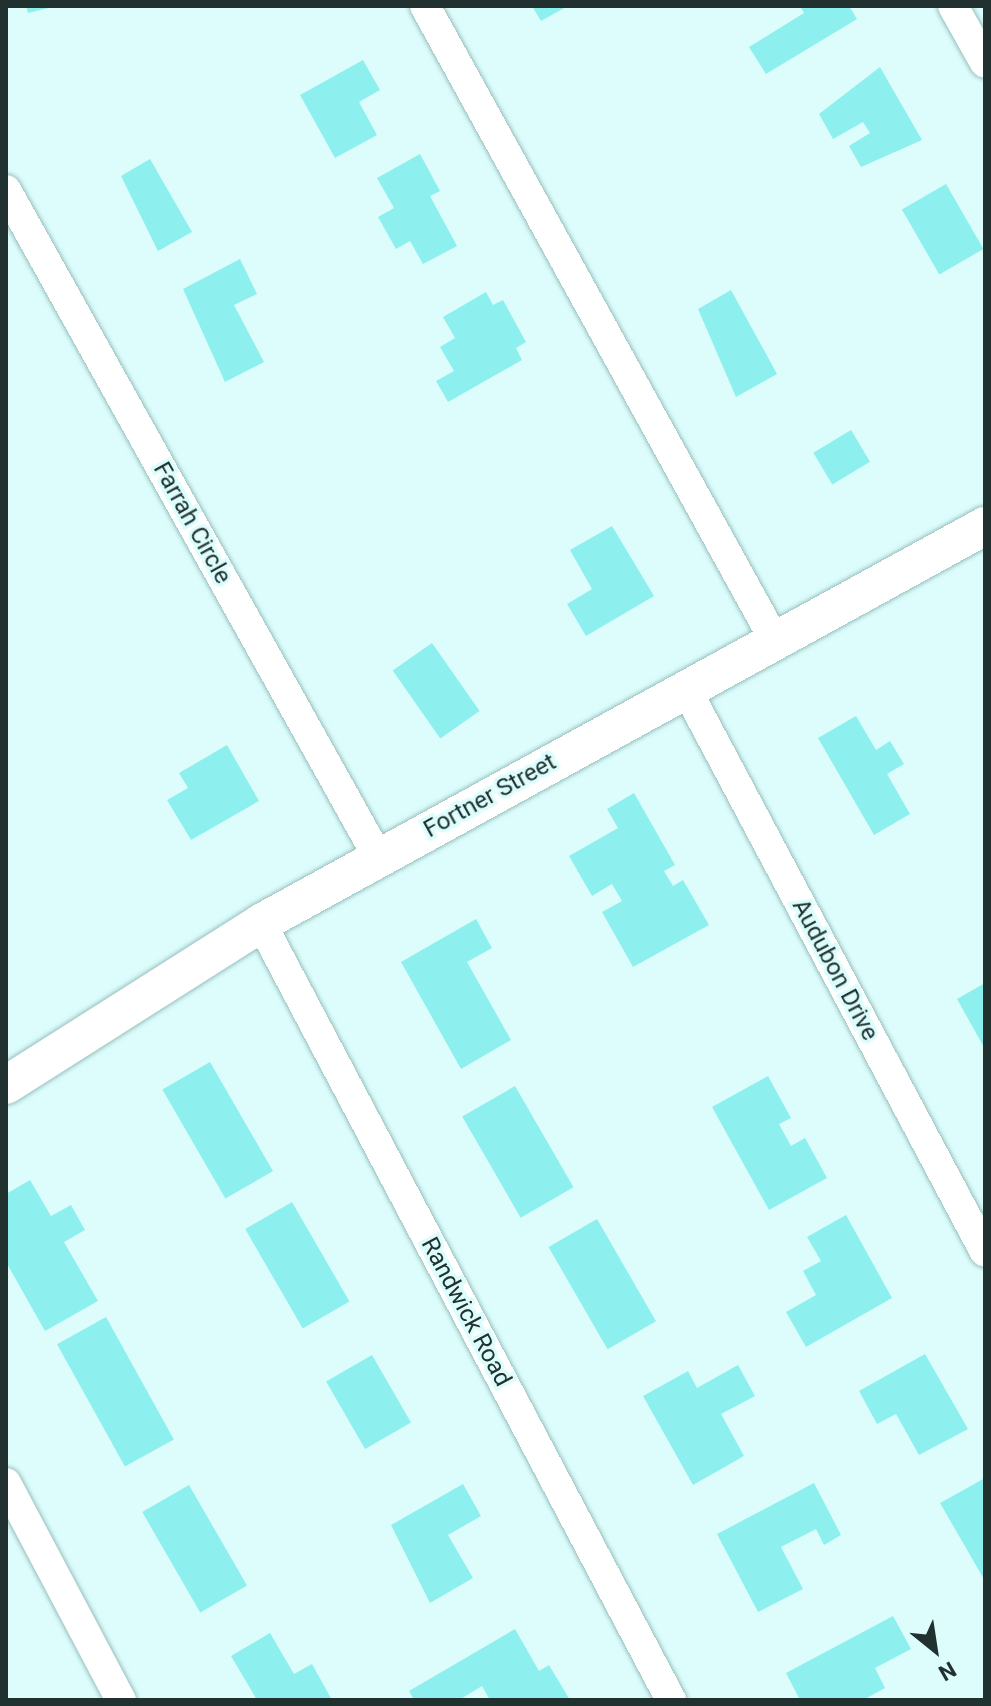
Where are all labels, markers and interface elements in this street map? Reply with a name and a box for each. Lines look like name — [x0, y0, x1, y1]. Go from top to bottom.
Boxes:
street label: Farrah Circle — [147, 457, 237, 589]
street label: Fortner Street — [419, 748, 561, 844]
street label: Audubon Drive — [786, 894, 884, 1046]
street label: Randwick Road — [415, 1233, 517, 1391]
north arrow — [895, 1610, 975, 1690]
text: N — [934, 1657, 960, 1686]

